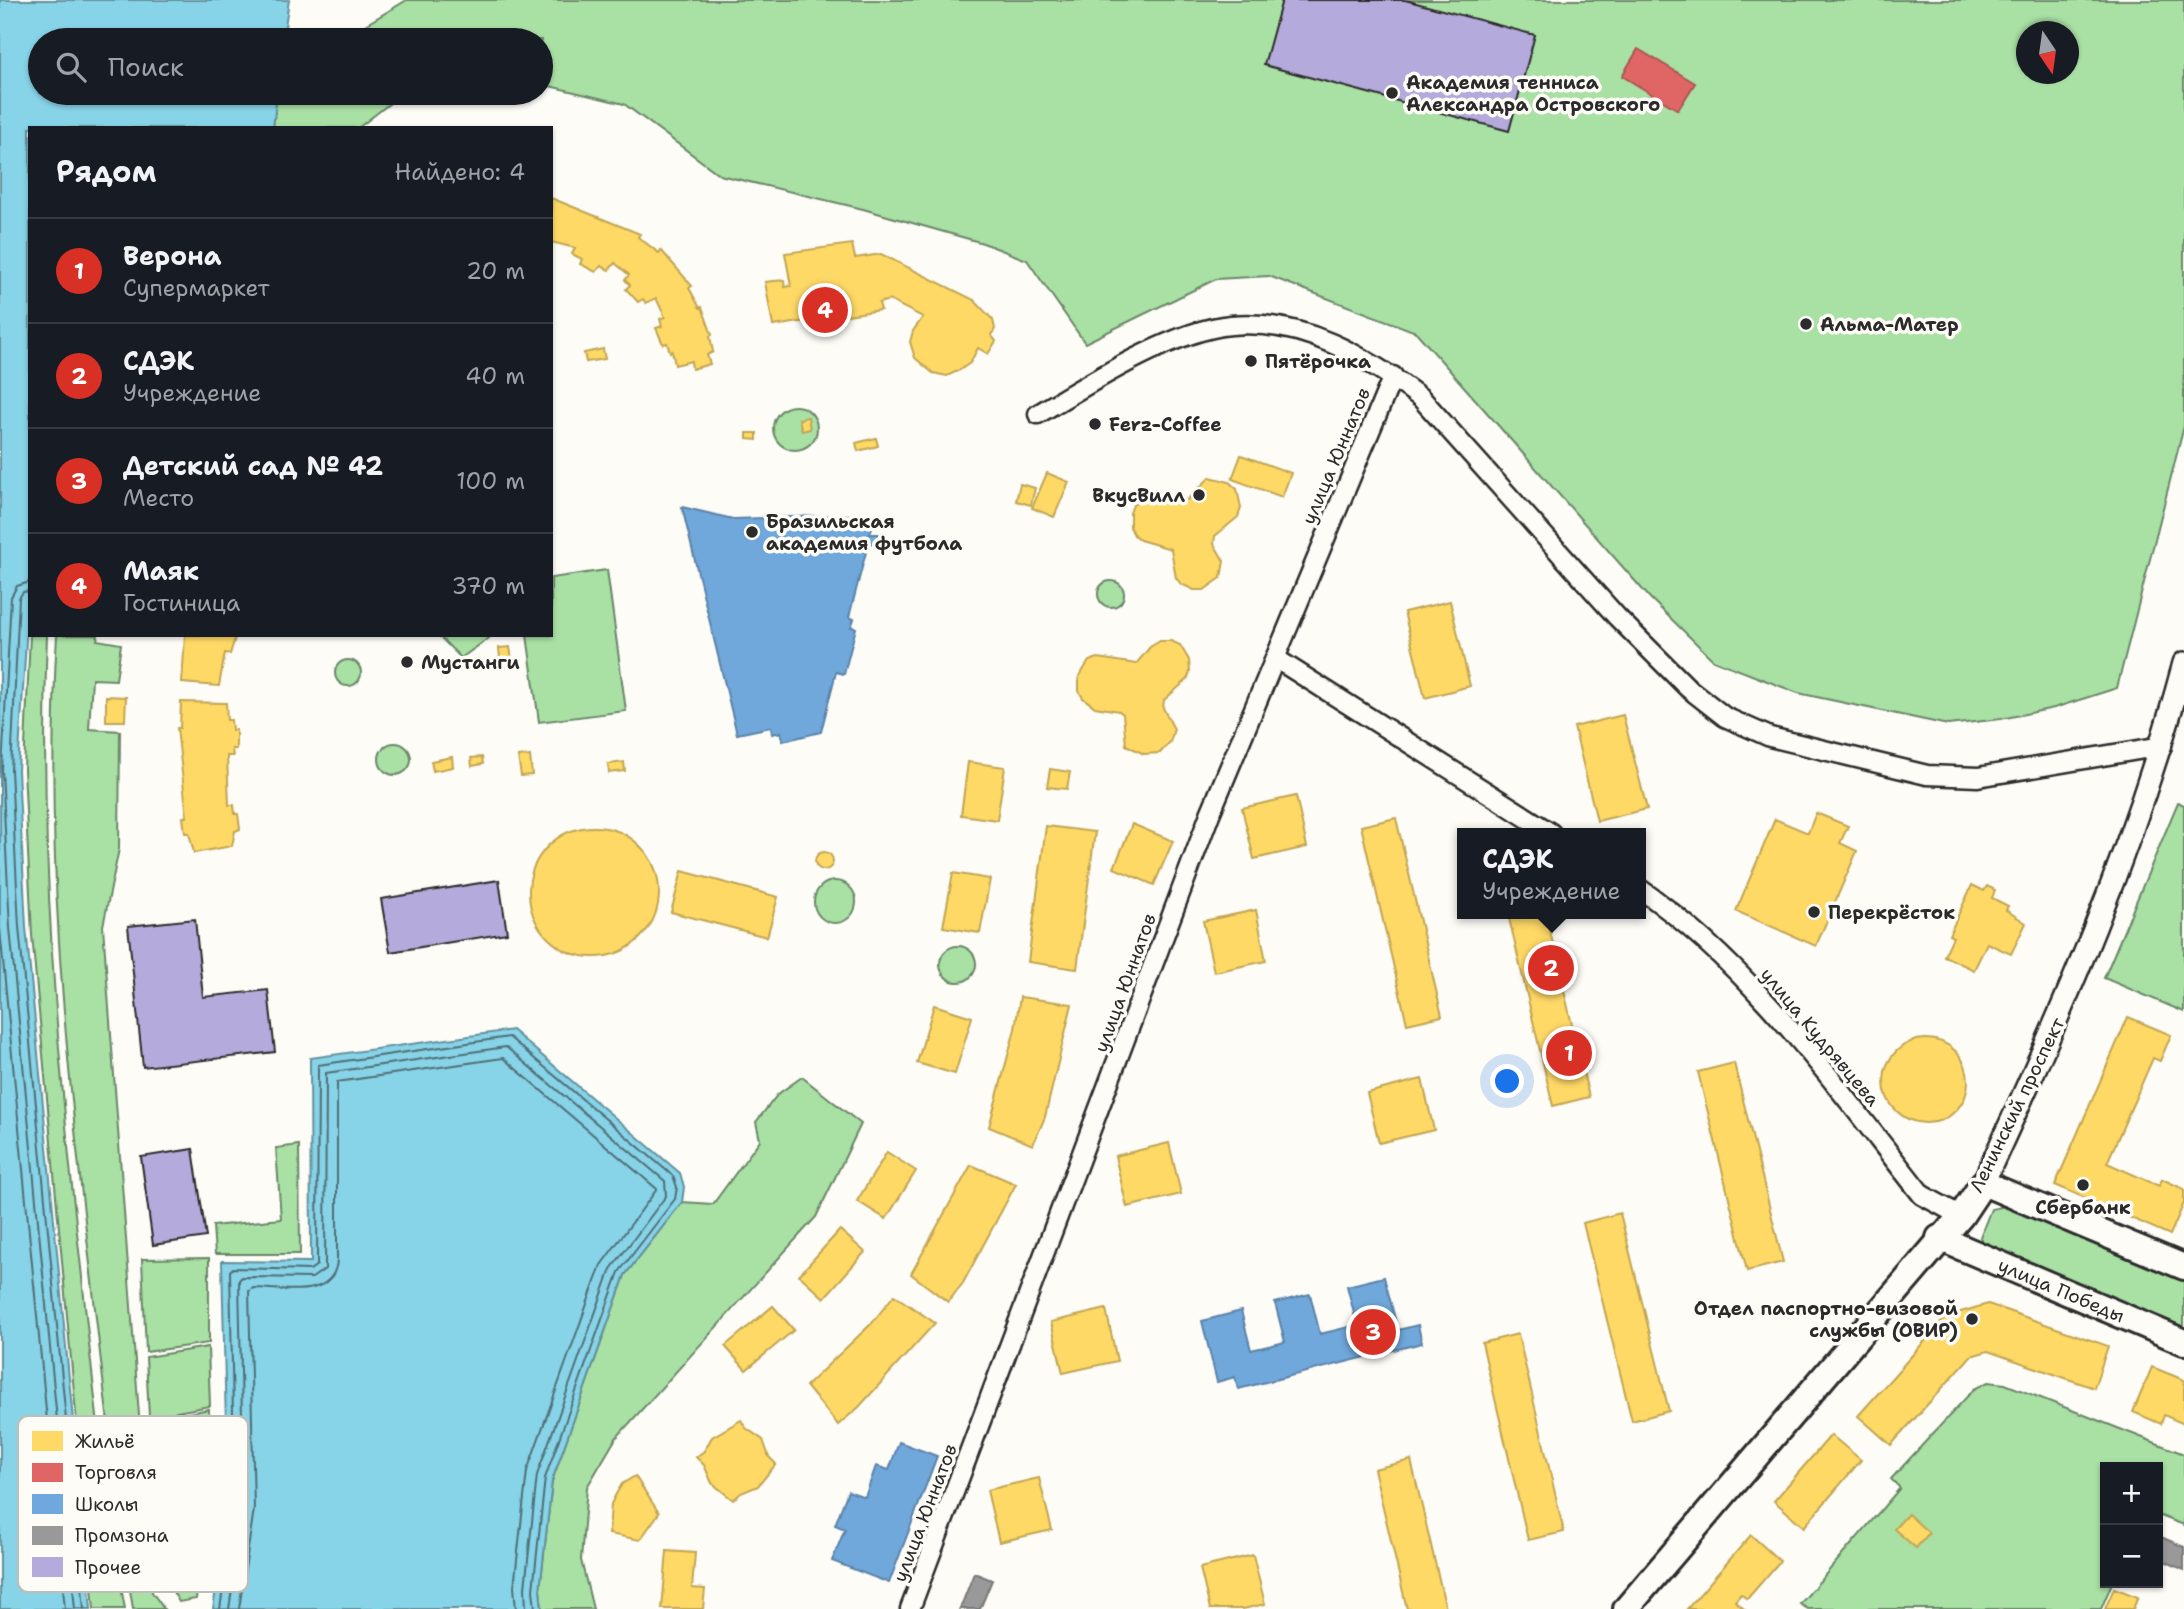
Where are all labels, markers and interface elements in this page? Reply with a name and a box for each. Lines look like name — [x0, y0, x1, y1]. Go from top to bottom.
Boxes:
north arrow — [2016, 21, 2079, 84]
search box — [28, 28, 553, 105]
icon: search — [52, 48, 90, 86]
text: Поиск — [108, 49, 184, 84]
place label: Академия тенниса Александра Островского — [1406, 70, 1660, 117]
marker: Академия тенниса Александра Островского — [1384, 85, 1400, 101]
text: Рядом — [56, 151, 156, 192]
text: Найдено: 4 — [395, 157, 525, 187]
text: Верона — [123, 238, 222, 273]
text: 1 — [74, 256, 84, 286]
text: 20 m — [466, 256, 525, 286]
text: Супермаркет — [123, 273, 270, 303]
pin: 4 — [802, 284, 848, 336]
place label: Альма-Матер — [1820, 312, 1959, 337]
marker: Альма-Матер — [1798, 316, 1814, 332]
text: СДЭК — [123, 343, 194, 378]
place label: Пятёрочка — [1265, 349, 1371, 374]
marker: Пятёрочка — [1243, 353, 1259, 369]
text: 2 — [71, 361, 87, 391]
text: 40 m — [465, 361, 525, 391]
text: Учреждение — [123, 378, 261, 408]
street label: улица Юннатов — [1296, 384, 1376, 528]
place label: Ferz-Coffee — [1109, 412, 1222, 437]
marker: Ferz-Coffee — [1087, 416, 1103, 432]
text: Детский сад № 42 — [123, 448, 383, 483]
text: 3 — [71, 466, 87, 496]
text: 100 m — [456, 466, 525, 496]
text: Место — [123, 483, 194, 513]
place label: ВкусВилл — [1092, 483, 1185, 508]
marker: ВкусВилл — [1191, 487, 1207, 503]
place label: Бразильская академия футбола — [766, 509, 962, 556]
marker: Бразильская академия футбола — [744, 524, 760, 540]
text: Маяк — [123, 553, 199, 588]
text: 4 — [71, 571, 87, 601]
text: 370 m — [452, 571, 525, 601]
text: Гостиница — [123, 588, 240, 618]
place label: Мустанги — [421, 650, 520, 675]
marker: Мустанги — [399, 654, 415, 670]
popup — [1457, 828, 1646, 919]
text: СДЭК — [1482, 841, 1553, 876]
text: Учреждение — [1482, 876, 1621, 906]
place label: Перекрёсток — [1828, 900, 1955, 925]
marker: Перекрёсток — [1806, 904, 1822, 920]
street label: улица Юннатов — [1088, 910, 1162, 1056]
pin: 2 — [1528, 942, 1574, 994]
street label: улица Кудрявцева — [1755, 962, 1885, 1112]
street label: Ленинский проспект — [1964, 1013, 2070, 1197]
pin: 1 — [1546, 1027, 1592, 1079]
your location — [1490, 1064, 1524, 1098]
marker: Сбербанк — [2075, 1177, 2091, 1193]
place label: Сбербанк — [2035, 1195, 2131, 1220]
street label: улица Победы — [1994, 1252, 2129, 1328]
place label: Отдел паспортно-визовой службы (ОВИР) — [1694, 1296, 1958, 1343]
pin: 3 — [1350, 1306, 1396, 1358]
marker: Отдел паспортно-визовой службы (ОВИР) — [1964, 1311, 1980, 1327]
legend — [18, 1416, 248, 1592]
text: Жильё — [75, 1429, 135, 1454]
street label: улица Юннатов — [887, 1440, 963, 1586]
text: Торговля — [75, 1460, 157, 1485]
map controls — [2100, 1462, 2163, 1588]
button: + — [2100, 1462, 2163, 1525]
text: Школы — [75, 1492, 139, 1517]
text: Промзона — [75, 1523, 169, 1548]
button: − — [2100, 1525, 2163, 1588]
text: Прочее — [75, 1555, 141, 1580]

